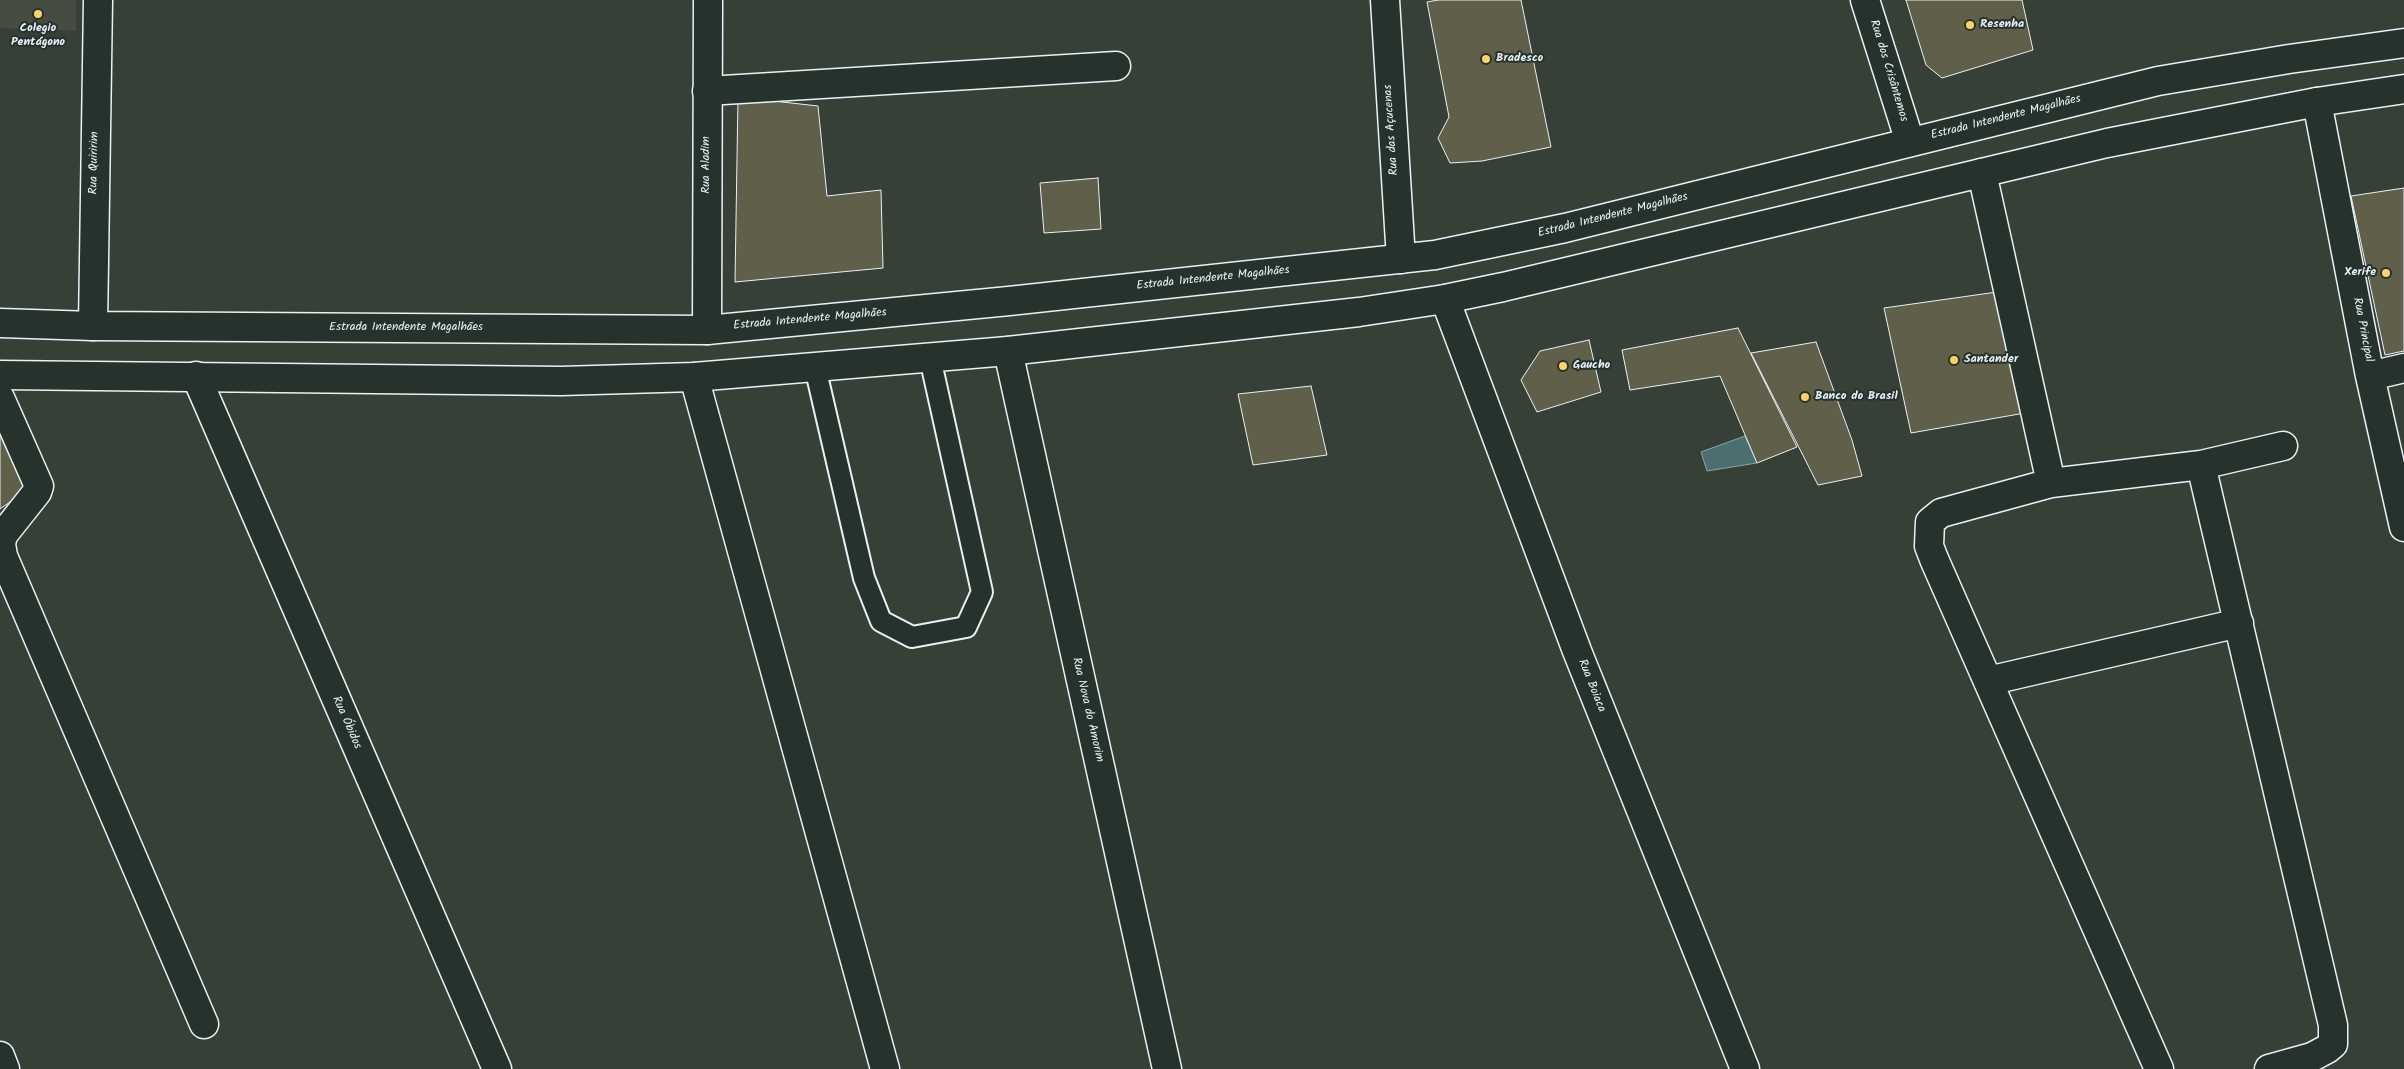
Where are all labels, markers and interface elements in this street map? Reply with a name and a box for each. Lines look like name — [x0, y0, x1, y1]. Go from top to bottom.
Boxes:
marker: Colegio Pentágono — [32, 8, 44, 20]
street label: Rua dos Crisântemos — [1866, 18, 1910, 124]
place label: Resenha — [1980, 18, 2024, 32]
marker: Resenha — [1964, 19, 1976, 31]
place label: Colegio Pentágono — [11, 22, 65, 50]
place label: Bradesco — [1496, 52, 1543, 66]
marker: Bradesco — [1480, 53, 1492, 65]
street label: Rua das Açucenas — [1382, 84, 1402, 176]
street label: Estrada Intendente Magalhães — [1930, 92, 2082, 144]
street label: Rua Quiririm — [87, 132, 103, 194]
street label: Rua Aladim — [700, 136, 714, 194]
street label: Estrada Intendente Magalhães — [1537, 190, 1689, 242]
street label: Estrada Intendente Magalhães — [1136, 264, 1290, 294]
place label: Xerife — [2345, 266, 2376, 280]
marker: Xerife — [2380, 267, 2392, 279]
street label: Rua Principal — [2349, 296, 2375, 364]
street label: Estrada Intendente Magalhães — [733, 306, 887, 334]
street label: Estrada Intendente Magalhães — [329, 321, 483, 335]
place label: Santander — [1964, 353, 2018, 367]
marker: Santander — [1948, 354, 1960, 366]
place label: Gaucho — [1573, 359, 1610, 373]
marker: Gaucho — [1557, 360, 1569, 372]
place label: Banco do Brasil — [1815, 390, 1898, 404]
marker: Banco do Brasil — [1799, 391, 1811, 403]
street label: Rua Nova do Amorim — [1068, 656, 1106, 764]
street label: Rua Boiaca — [1574, 657, 1608, 715]
street label: Rua Óbidos — [328, 694, 364, 752]

